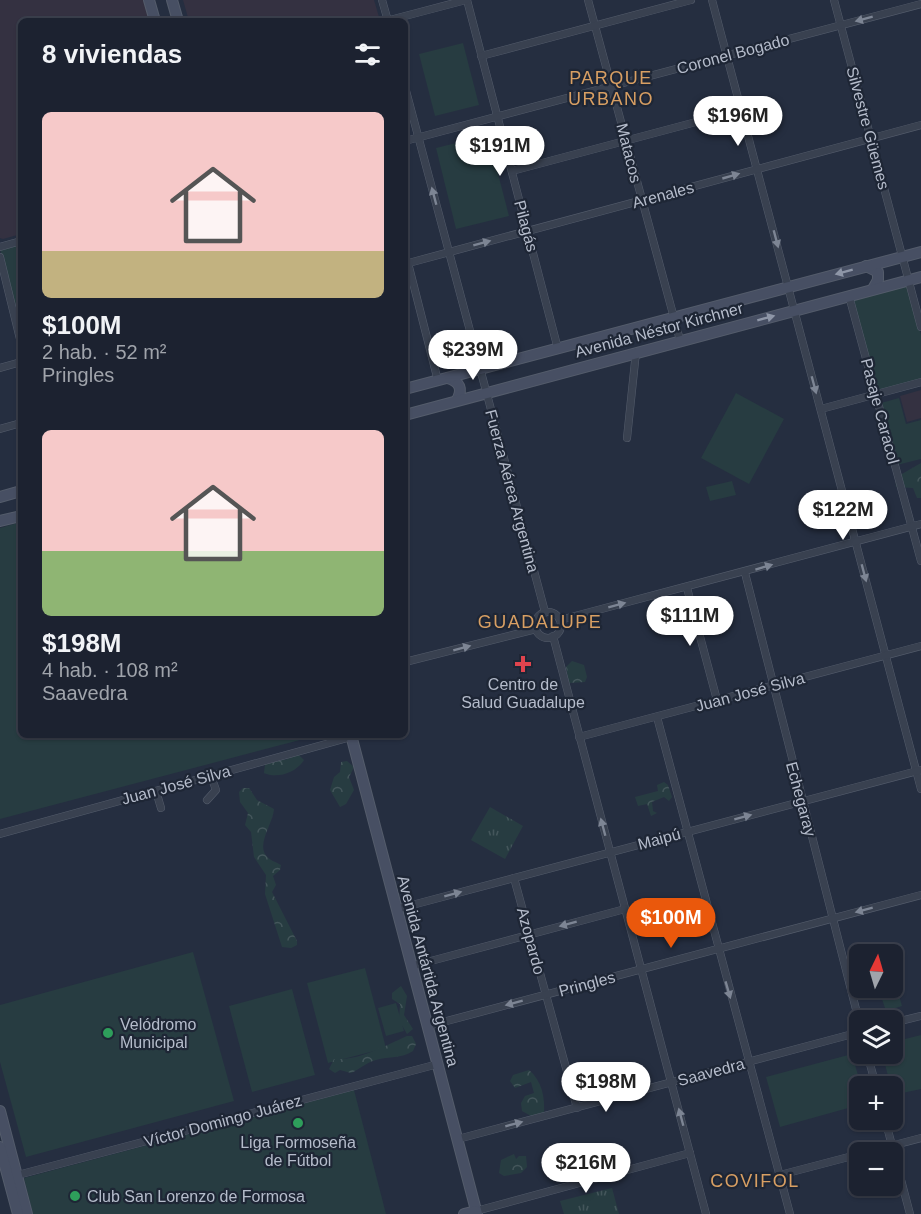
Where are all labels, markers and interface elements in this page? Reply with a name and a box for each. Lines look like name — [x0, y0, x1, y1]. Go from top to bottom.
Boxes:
one-way arrow — [855, 15, 874, 25]
street label: Coronel Bogado — [675, 31, 791, 77]
icon: filters — [351, 38, 384, 71]
text: 8 viviendas — [42, 39, 182, 69]
street label: Silvestre Güemes — [843, 65, 893, 191]
district label: PARQUE URBANO — [568, 68, 654, 109]
pin: $196M — [696, 96, 780, 147]
text: $196M — [707, 104, 769, 126]
street label: Matacos — [613, 122, 645, 184]
pin: $191M — [458, 126, 542, 177]
text: $191M — [469, 134, 531, 156]
icon: home — [159, 151, 267, 259]
one-way arrow — [722, 171, 740, 180]
street label: Arenales — [630, 179, 696, 211]
one-way arrow — [428, 186, 438, 205]
street label: Pilagás — [511, 198, 541, 254]
one-way arrow — [771, 230, 781, 248]
one-way arrow — [473, 238, 491, 247]
one-way arrow — [835, 268, 853, 277]
street label: Avenida Néstor Kirchner — [573, 299, 745, 361]
text: $100M — [42, 310, 122, 340]
one-way arrow — [757, 312, 775, 322]
pin: $239M — [431, 330, 515, 381]
text: $239M — [442, 338, 504, 360]
text: 2 hab. · 52 m² — [42, 341, 167, 363]
street label: Pasaje Caracol — [858, 356, 902, 466]
text: Pringles — [42, 364, 114, 386]
one-way arrow — [810, 376, 819, 394]
street label: Fuerza Aérea Argentina — [482, 408, 542, 574]
icon: home — [159, 469, 267, 577]
pin: $122M — [801, 490, 885, 541]
text: $122M — [812, 498, 874, 520]
one-way arrow — [755, 562, 773, 571]
one-way arrow — [860, 564, 869, 582]
pin: $111M — [648, 596, 732, 647]
one-way arrow — [607, 600, 626, 610]
text: $111M — [661, 604, 719, 626]
district label: GUADALUPE — [478, 612, 602, 632]
text: $198M — [42, 628, 122, 658]
one-way arrow — [452, 642, 471, 652]
marker: Centro de Salud Guadalupe — [514, 655, 532, 673]
text: 4 hab. · 108 m² — [42, 659, 178, 681]
street label: Juan José Silva — [694, 669, 806, 715]
place label: Centro de Salud Guadalupe — [461, 676, 585, 711]
text: Saavedra — [42, 682, 128, 704]
street label: Echegaray — [783, 760, 819, 838]
street label: Juan José Silva — [120, 762, 232, 808]
one-way arrow — [734, 811, 753, 821]
one-way arrow — [598, 818, 607, 836]
street label: Maipú — [636, 825, 682, 853]
street label: Avenida Antártida Argentina — [394, 874, 462, 1069]
one-way arrow — [444, 889, 462, 898]
pin: $100M — [629, 898, 713, 949]
street label: Azopardo — [514, 906, 548, 976]
text: $100M — [640, 906, 702, 928]
one-way arrow — [855, 906, 873, 915]
one-way arrow — [559, 920, 577, 929]
north arrow — [849, 944, 903, 998]
map controls — [849, 944, 903, 1196]
street label: Pringles — [557, 968, 617, 1000]
one-way arrow — [724, 981, 733, 999]
one-way arrow — [504, 999, 522, 1008]
button: layers — [849, 1010, 903, 1064]
place label: Velódromo Municipal — [120, 1016, 197, 1051]
marker: Velódromo Municipal — [101, 1026, 115, 1040]
street label: Saavedra — [676, 1055, 746, 1089]
pin: $198M — [564, 1062, 648, 1113]
text: $198M — [575, 1070, 637, 1092]
button: + — [849, 1076, 903, 1130]
street label: Víctor Domingo Juárez — [142, 1092, 304, 1150]
one-way arrow — [675, 1108, 685, 1126]
marker: Liga Formoseña de Fútbol — [291, 1116, 305, 1130]
one-way arrow — [505, 1119, 523, 1129]
place label: Liga Formoseña de Fútbol — [240, 1134, 356, 1169]
button: − — [849, 1142, 903, 1196]
pin: $216M — [544, 1143, 628, 1194]
text: $216M — [555, 1151, 617, 1173]
district label: COVIFOL — [710, 1171, 800, 1191]
place label: Club San Lorenzo de Formosa — [87, 1188, 305, 1205]
marker: Club San Lorenzo de Formosa — [68, 1189, 82, 1203]

